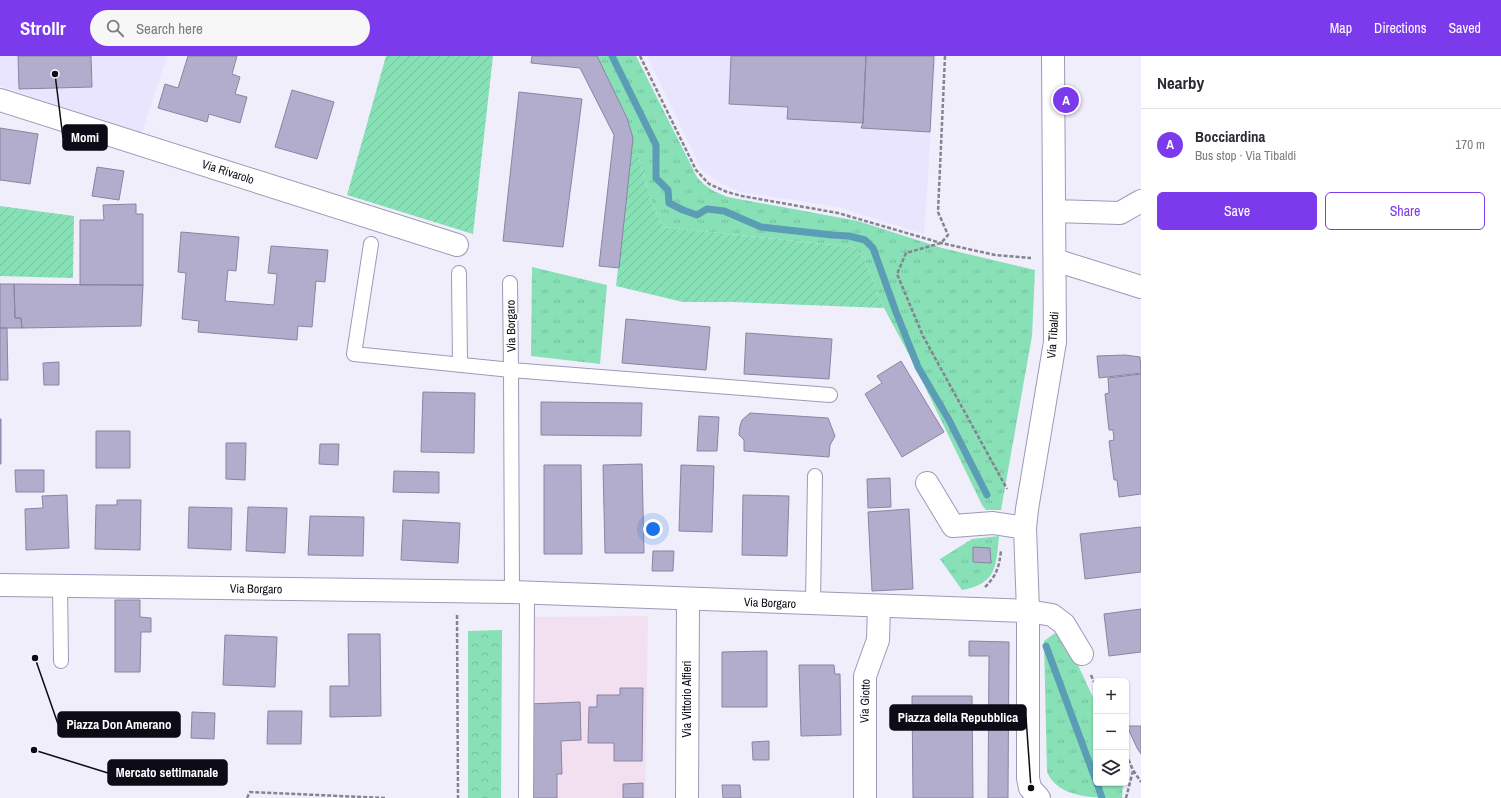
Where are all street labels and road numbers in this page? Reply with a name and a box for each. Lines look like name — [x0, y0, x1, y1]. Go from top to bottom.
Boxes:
street label: Via Rivarolo — [200, 156, 256, 188]
street label: Via Borgaro — [503, 300, 519, 352]
street label: Via Tibaldi — [1043, 311, 1063, 359]
street label: Via Borgaro — [230, 581, 282, 597]
street label: Via Borgaro — [744, 594, 796, 612]
street label: Via Vittorio Alfieri — [679, 661, 695, 737]
street label: Via Giotto — [856, 679, 874, 723]

